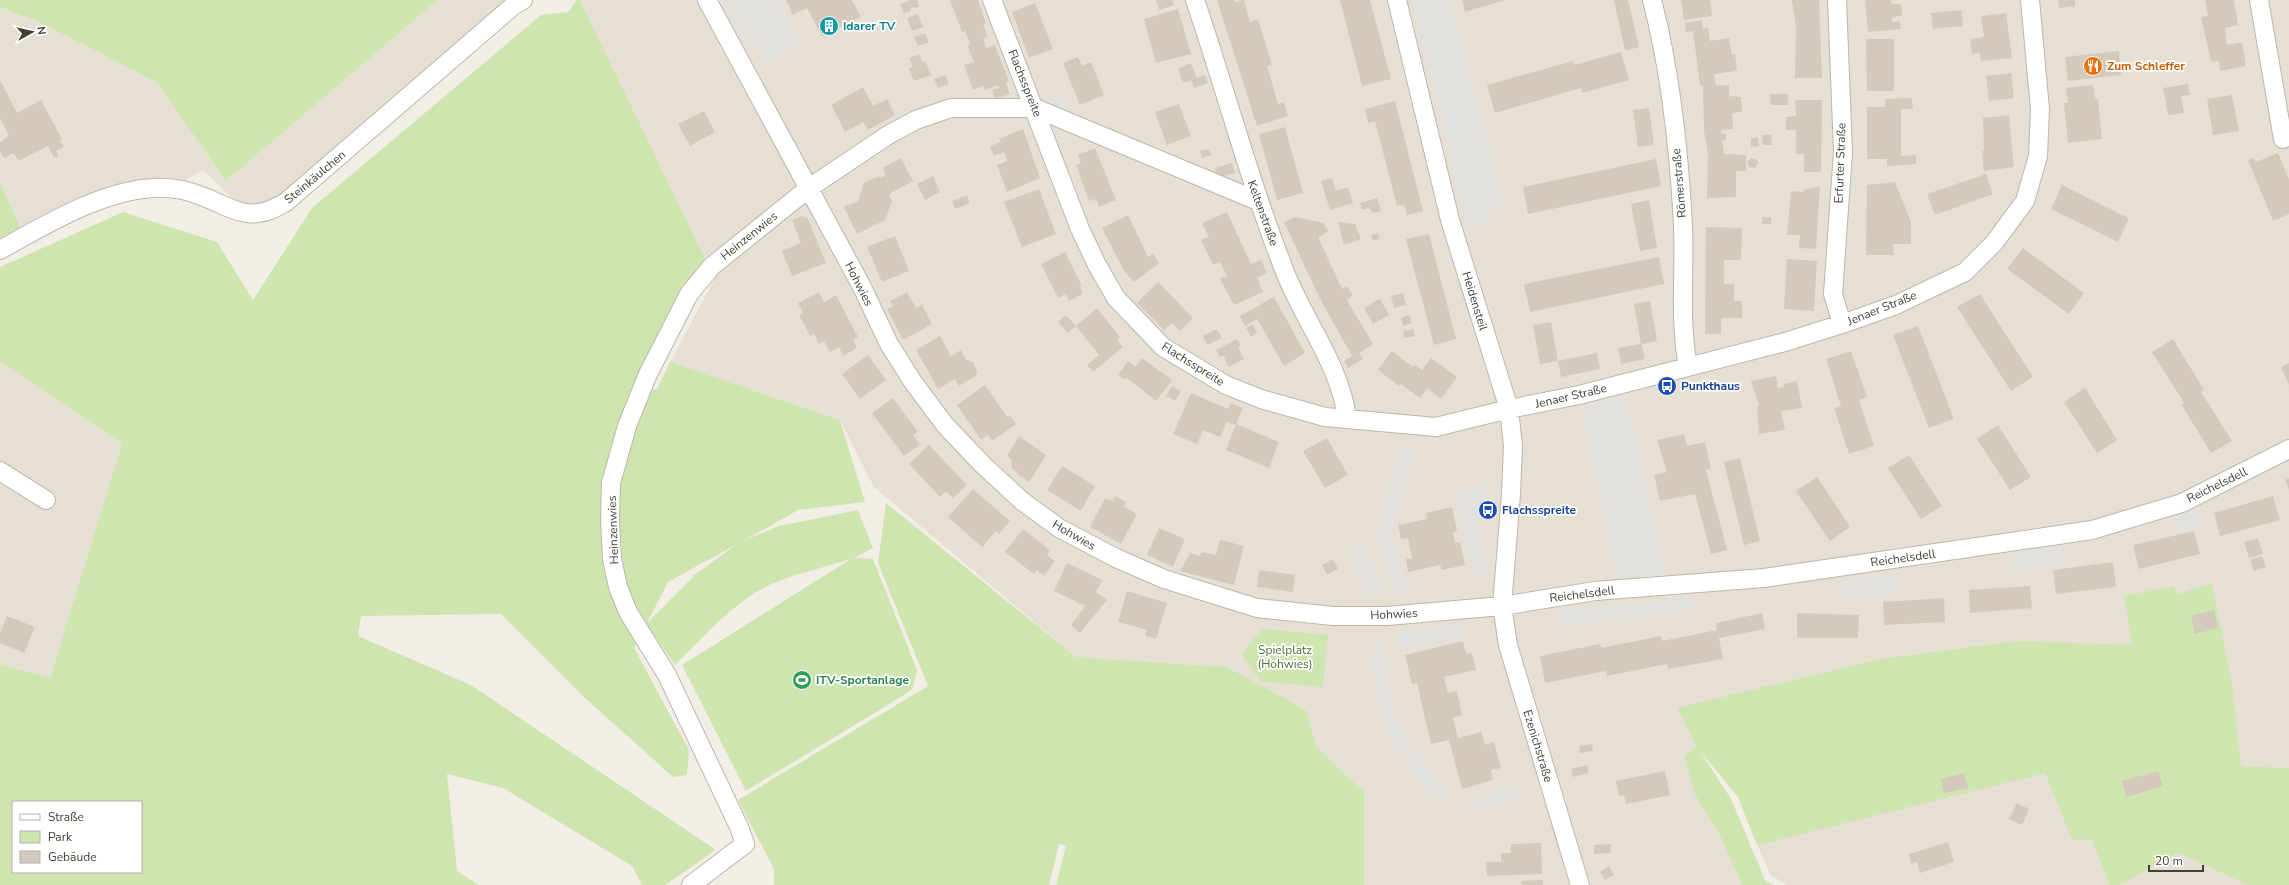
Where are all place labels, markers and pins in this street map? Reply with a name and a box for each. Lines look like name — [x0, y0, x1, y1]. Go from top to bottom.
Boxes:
building icon: Idarer TV — [818, 15, 840, 37]
place label: Idarer TV — [843, 18, 896, 34]
restaurant icon: Zum Schleffer — [2082, 55, 2104, 77]
place label: Zum Schleffer — [2107, 58, 2185, 74]
bus stop icon: Punkthaus — [1656, 375, 1678, 397]
place label: Punkthaus — [1681, 378, 1740, 394]
bus stop icon: Flachsspreite — [1477, 499, 1499, 521]
place label: Flachsspreite — [1502, 502, 1576, 518]
sports icon: ITV-Sportanlage — [791, 669, 813, 691]
place label: ITV-Sportanlage — [816, 672, 909, 688]

